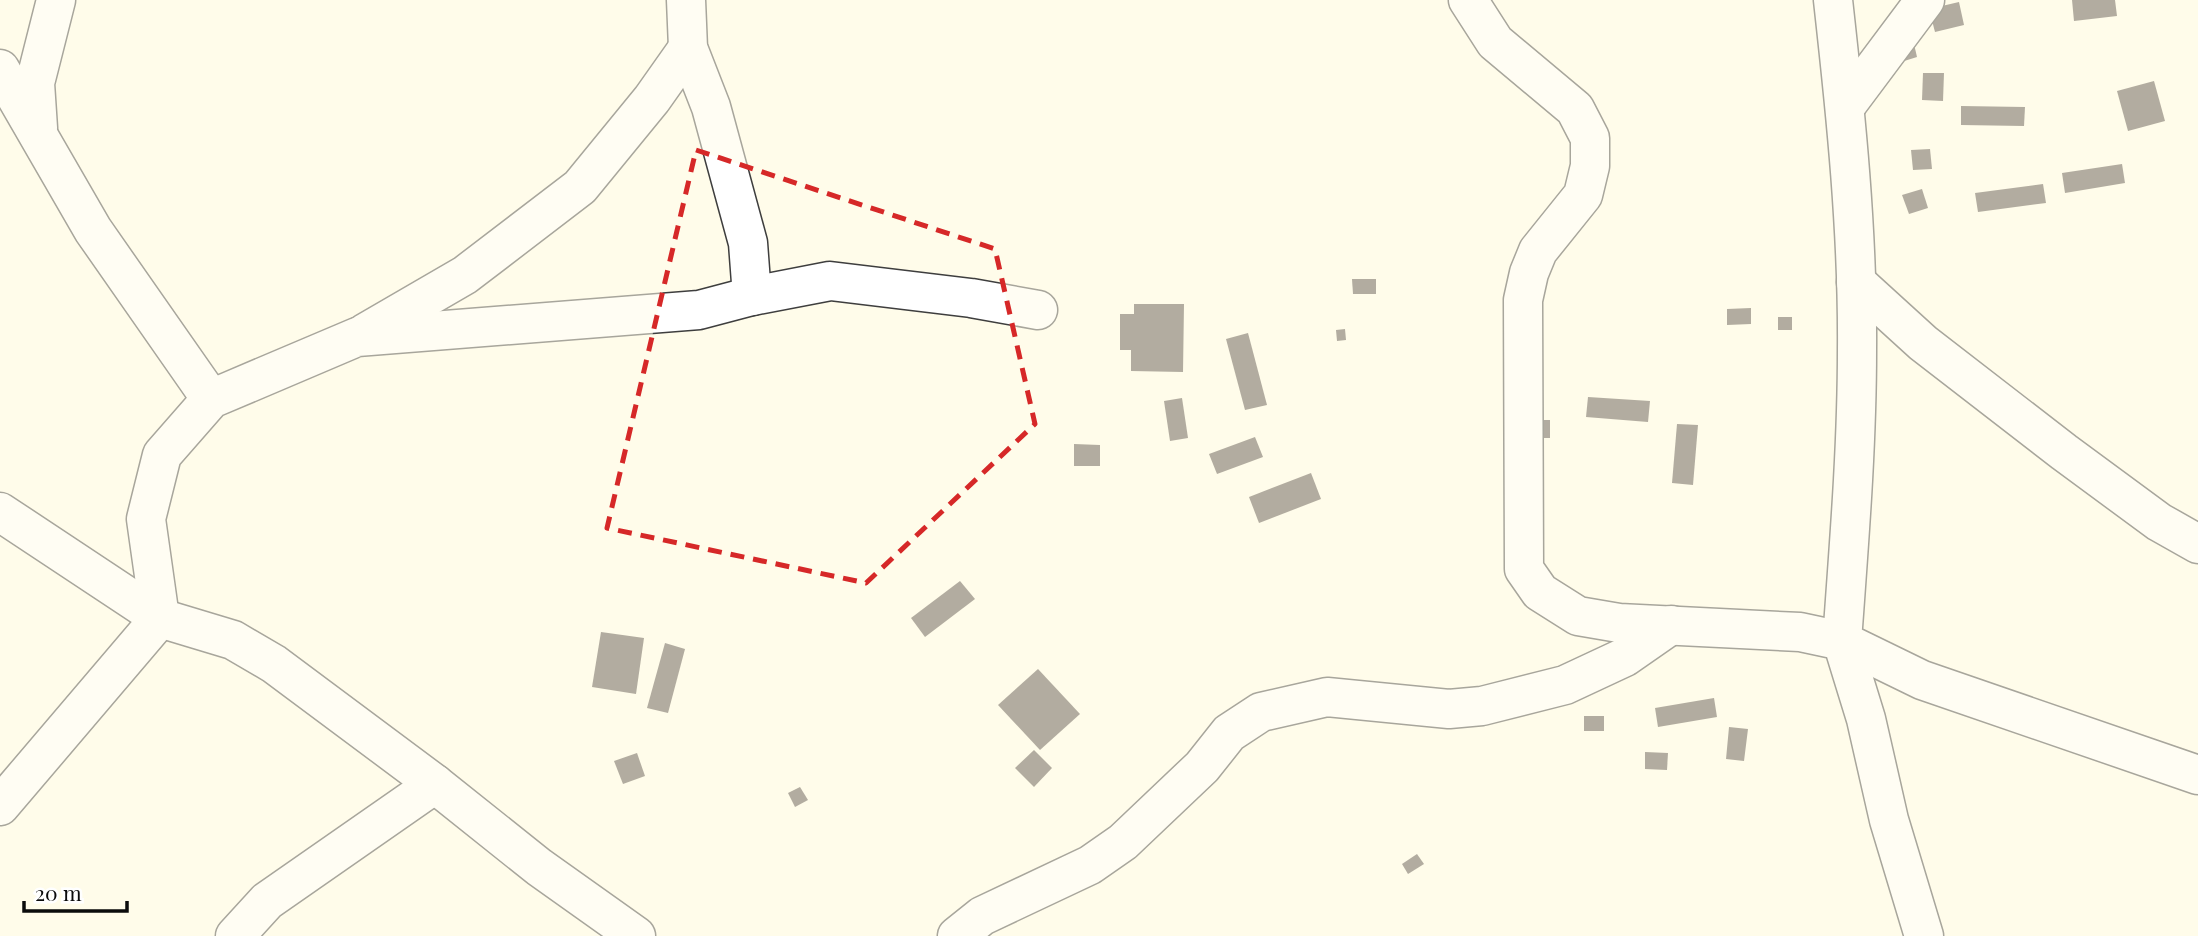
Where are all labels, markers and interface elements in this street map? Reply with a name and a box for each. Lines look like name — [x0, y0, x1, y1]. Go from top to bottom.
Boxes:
scale bar — [24, 870, 128, 914]
text: 20 m — [35, 878, 82, 906]

